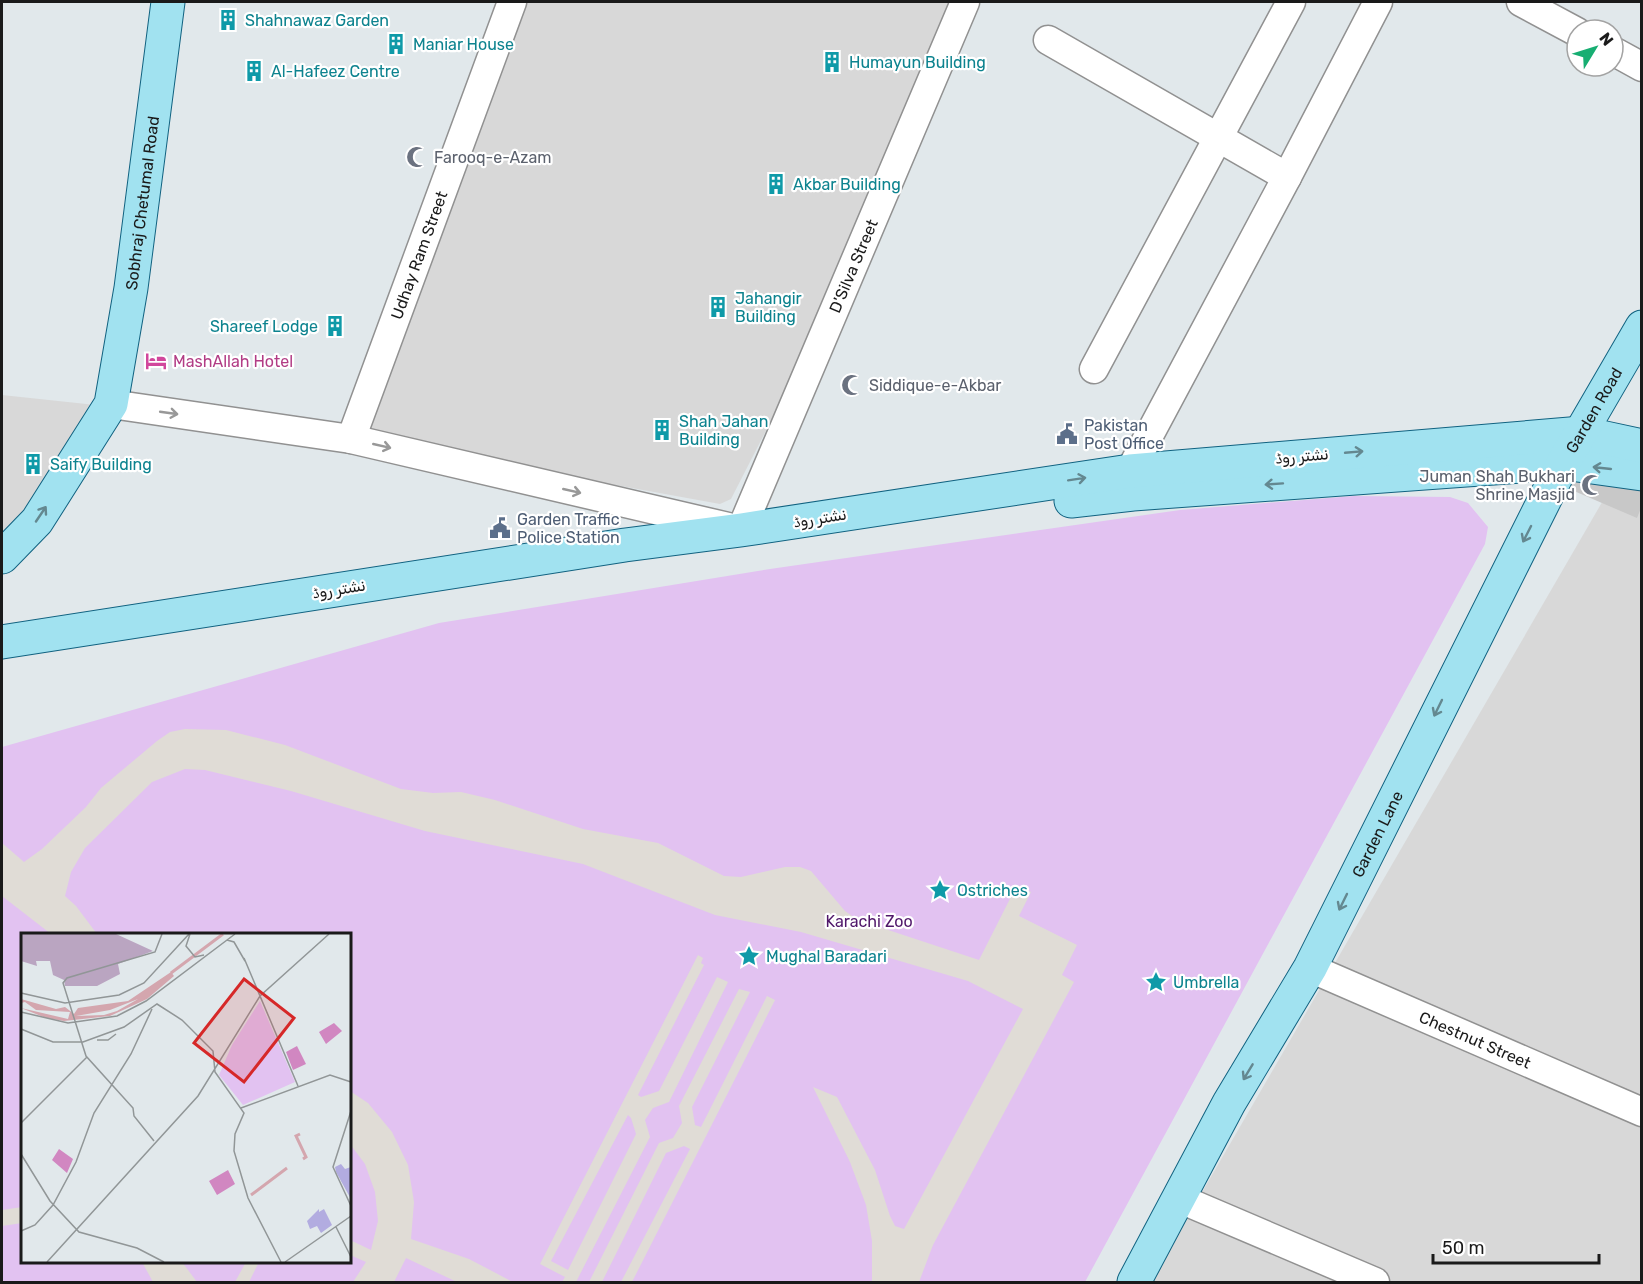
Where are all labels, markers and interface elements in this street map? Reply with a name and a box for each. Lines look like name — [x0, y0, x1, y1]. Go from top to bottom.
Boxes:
building icon: Shahnawaz Garden — [216, 8, 240, 32]
place label: Shahnawaz Garden — [245, 11, 389, 30]
north arrow — [1565, 18, 1625, 78]
text: N — [1595, 29, 1617, 49]
building icon: Maniar House — [384, 32, 408, 56]
place label: Maniar House — [413, 35, 514, 54]
building icon: Humayun Building — [820, 50, 844, 74]
place label: Humayun Building — [849, 53, 986, 72]
building icon: Al-Hafeez Centre — [242, 59, 266, 83]
place label: Al-Hafeez Centre — [271, 62, 400, 81]
street label: Sobhraj Chetumal Road — [121, 115, 163, 291]
mosque icon: Farooq-e-Azam — [405, 145, 429, 169]
place label: Farooq-e-Azam — [434, 148, 552, 167]
building icon: Akbar Building — [764, 172, 788, 196]
place label: Akbar Building — [793, 175, 901, 194]
street label: Udhay Ram Street — [386, 188, 451, 322]
street label: D'Silva Street — [825, 216, 881, 315]
place label: Jahangir Building — [735, 289, 802, 326]
building icon: Jahangir Building — [706, 295, 730, 319]
building icon: Shareef Lodge — [323, 314, 347, 338]
place label: Shareef Lodge — [210, 317, 318, 336]
hotel icon: MashAllah Hotel — [144, 349, 168, 373]
place label: MashAllah Hotel — [173, 352, 293, 371]
street label: Garden Road — [1561, 364, 1626, 456]
mosque icon: Siddique-e-Akbar — [840, 373, 864, 397]
place label: Siddique-e-Akbar — [869, 376, 1001, 395]
one-way arrow — [158, 407, 178, 418]
place label: Shah Jahan Building — [679, 412, 768, 449]
place label: Pakistan Post Office — [1084, 416, 1164, 453]
building icon: Shah Jahan Building — [650, 418, 674, 442]
public building icon: Pakistan Post Office — [1055, 422, 1079, 446]
one-way arrow — [372, 441, 391, 453]
street label: نشتر روڈ — [1275, 444, 1329, 469]
one-way arrow — [1344, 446, 1364, 457]
building icon: Saify Building — [21, 452, 45, 476]
place label: Saify Building — [50, 455, 152, 474]
one-way arrow — [1593, 462, 1613, 473]
place label: Juman Shah Bukhari Shrine Masjid — [1419, 467, 1575, 504]
one-way arrow — [1066, 473, 1086, 484]
mosque icon: Juman Shah Bukhari Shrine Masjid — [1580, 473, 1604, 497]
one-way arrow — [1264, 479, 1284, 490]
one-way arrow — [562, 485, 581, 497]
street label: نشتر روڈ — [792, 504, 848, 533]
one-way arrow — [35, 507, 47, 523]
place label: Garden Traffic Police Station — [517, 510, 620, 547]
public building icon: Garden Traffic Police Station — [488, 516, 512, 540]
one-way arrow — [1520, 525, 1532, 543]
street label: نشتر روڈ — [311, 575, 367, 604]
one-way arrow — [1432, 699, 1444, 717]
street label: Garden Lane — [1348, 788, 1407, 880]
place icon: Ostriches — [928, 878, 952, 902]
place label: Ostriches — [957, 881, 1028, 900]
one-way arrow — [1336, 892, 1348, 910]
park label: Karachi Zoo — [825, 912, 913, 931]
inset map — [21, 933, 351, 1263]
place icon: Mughal Baradari — [737, 944, 761, 968]
place label: Mughal Baradari — [766, 947, 887, 966]
place icon: Umbrella — [1144, 970, 1168, 994]
place label: Umbrella — [1173, 973, 1239, 992]
street label: Chestnut Street — [1416, 1007, 1534, 1072]
one-way arrow — [1242, 1063, 1254, 1080]
scale bar — [1433, 1227, 1600, 1265]
text: 50 m — [1442, 1237, 1485, 1259]

